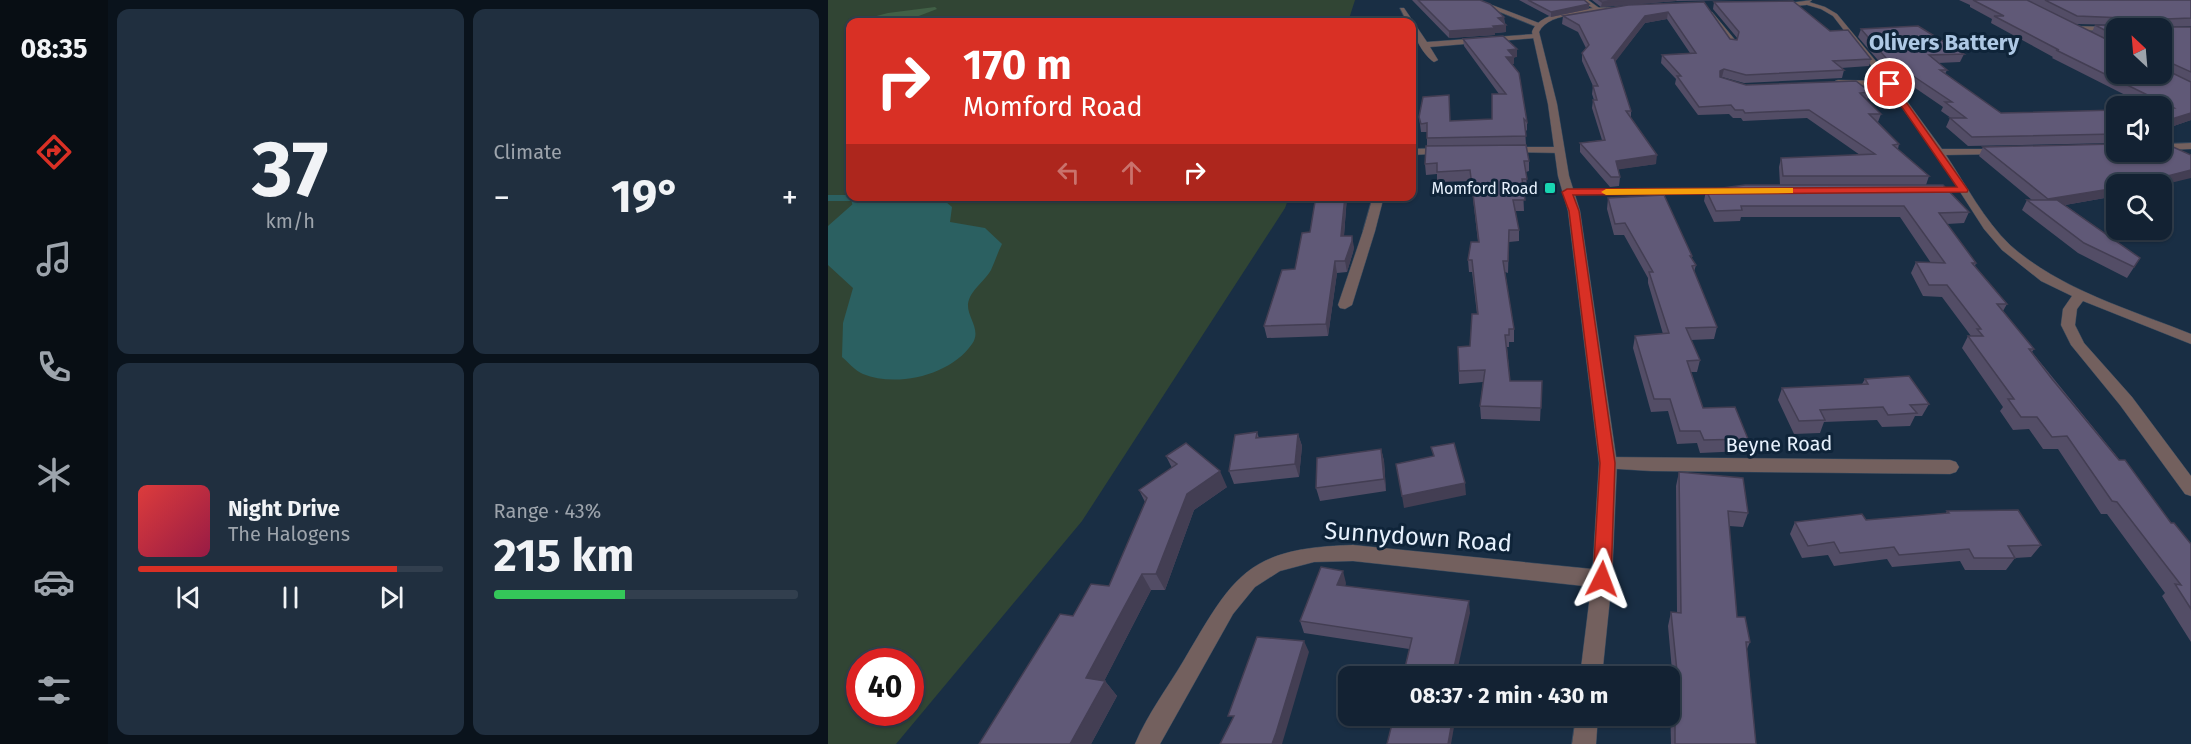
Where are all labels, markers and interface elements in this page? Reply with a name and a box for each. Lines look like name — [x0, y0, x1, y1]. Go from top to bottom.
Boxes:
north arrow — [2106, 18, 2172, 84]
map controls — [2106, 18, 2172, 240]
district label: Olivers Battery — [1869, 29, 2020, 56]
text: 08:35 — [21, 33, 87, 65]
text: 170 m — [963, 40, 1072, 90]
icon: right — [864, 42, 942, 120]
pin — [1864, 58, 1915, 109]
icon: arrive — [1873, 67, 1906, 100]
text: Momford Road — [963, 91, 1143, 123]
button: sound — [2106, 96, 2172, 162]
text: 37 — [252, 123, 329, 217]
icon: directions — [33, 131, 75, 173]
text: Climate — [494, 140, 562, 164]
icon: left — [1052, 156, 1085, 189]
icon: ahead — [1115, 156, 1148, 189]
icon: right — [1178, 156, 1211, 189]
text: 19° — [611, 170, 681, 224]
button: search — [2106, 174, 2172, 240]
text: − — [494, 178, 510, 218]
text: + — [782, 178, 798, 218]
place label: Momford Road — [1432, 179, 1538, 198]
marker: Momford Road — [1543, 181, 1557, 195]
text: km/h — [266, 209, 315, 233]
icon: music — [33, 238, 75, 280]
icon: phone — [33, 346, 75, 388]
street label: Beyne Road — [1725, 431, 1833, 457]
icon: climate — [33, 454, 75, 496]
text: Night Drive — [228, 495, 340, 522]
text: Range · 43% — [494, 499, 601, 523]
street label: Sunnydown Road — [1323, 516, 1513, 558]
text: The Halogens — [228, 522, 350, 546]
text: 215 km — [494, 529, 634, 583]
position arrow — [1570, 547, 1634, 611]
icon: car — [33, 561, 75, 603]
icon: previous — [172, 581, 205, 614]
icon: pause — [274, 581, 307, 614]
icon: next — [375, 581, 408, 614]
speed limit sign: 40 — [846, 648, 924, 726]
icon: filters — [33, 669, 75, 711]
text: 08:37 · 2 min · 430 m — [1410, 682, 1608, 709]

